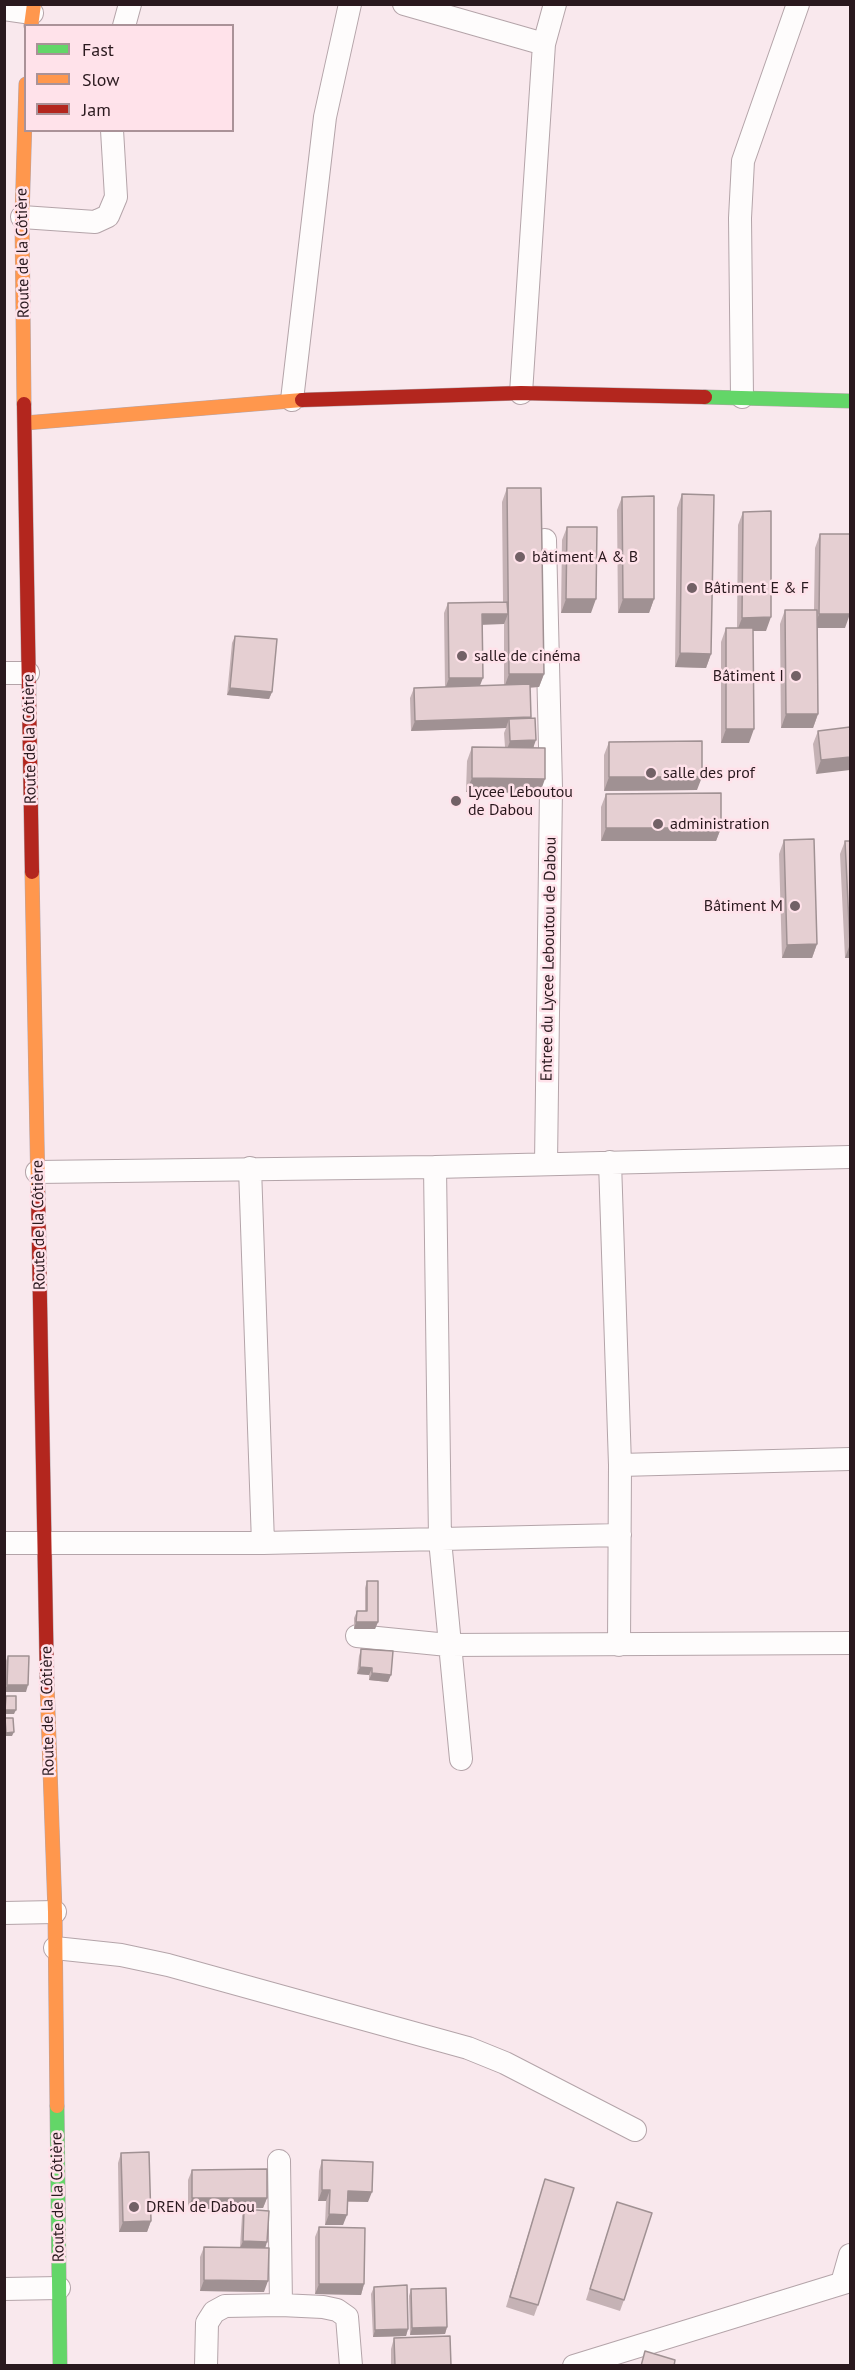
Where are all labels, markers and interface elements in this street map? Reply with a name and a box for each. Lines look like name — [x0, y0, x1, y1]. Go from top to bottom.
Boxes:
legend — [24, 24, 234, 132]
text: Fast — [82, 38, 114, 61]
text: Slow — [82, 68, 120, 91]
text: Jam — [82, 98, 111, 121]
street label: Route de la Côtière — [12, 188, 34, 318]
place label: bâtiment A & B — [532, 547, 638, 567]
marker: bâtiment A & B — [513, 550, 527, 564]
place label: Bâtiment E & F — [704, 578, 809, 598]
marker: Bâtiment E & F — [685, 581, 699, 595]
place label: salle de cinéma — [474, 646, 581, 666]
marker: salle de cinéma — [455, 649, 469, 663]
place label: Bâtiment I — [713, 666, 784, 686]
marker: Bâtiment I — [789, 669, 803, 683]
street label: Route de la Côtière — [19, 674, 41, 804]
place label: salle des prof — [663, 763, 755, 783]
marker: salle des prof — [644, 766, 658, 780]
place label: Lycee Leboutou de Dabou — [468, 782, 573, 820]
marker: Lycee Leboutou de Dabou — [449, 794, 463, 808]
place label: administration — [670, 814, 769, 834]
marker: administration — [651, 817, 665, 831]
street label: Entree du Lycee Leboutou de Dabou — [537, 837, 561, 1081]
place label: Bâtiment M — [704, 896, 783, 916]
marker: Bâtiment M — [788, 899, 802, 913]
street label: Route de la Côtière — [28, 1160, 50, 1290]
street label: Route de la Côtière — [37, 1646, 59, 1776]
street label: Route de la Côtière — [47, 2132, 69, 2262]
place label: DREN de Dabou — [146, 2197, 255, 2217]
marker: DREN de Dabou — [127, 2200, 141, 2214]

